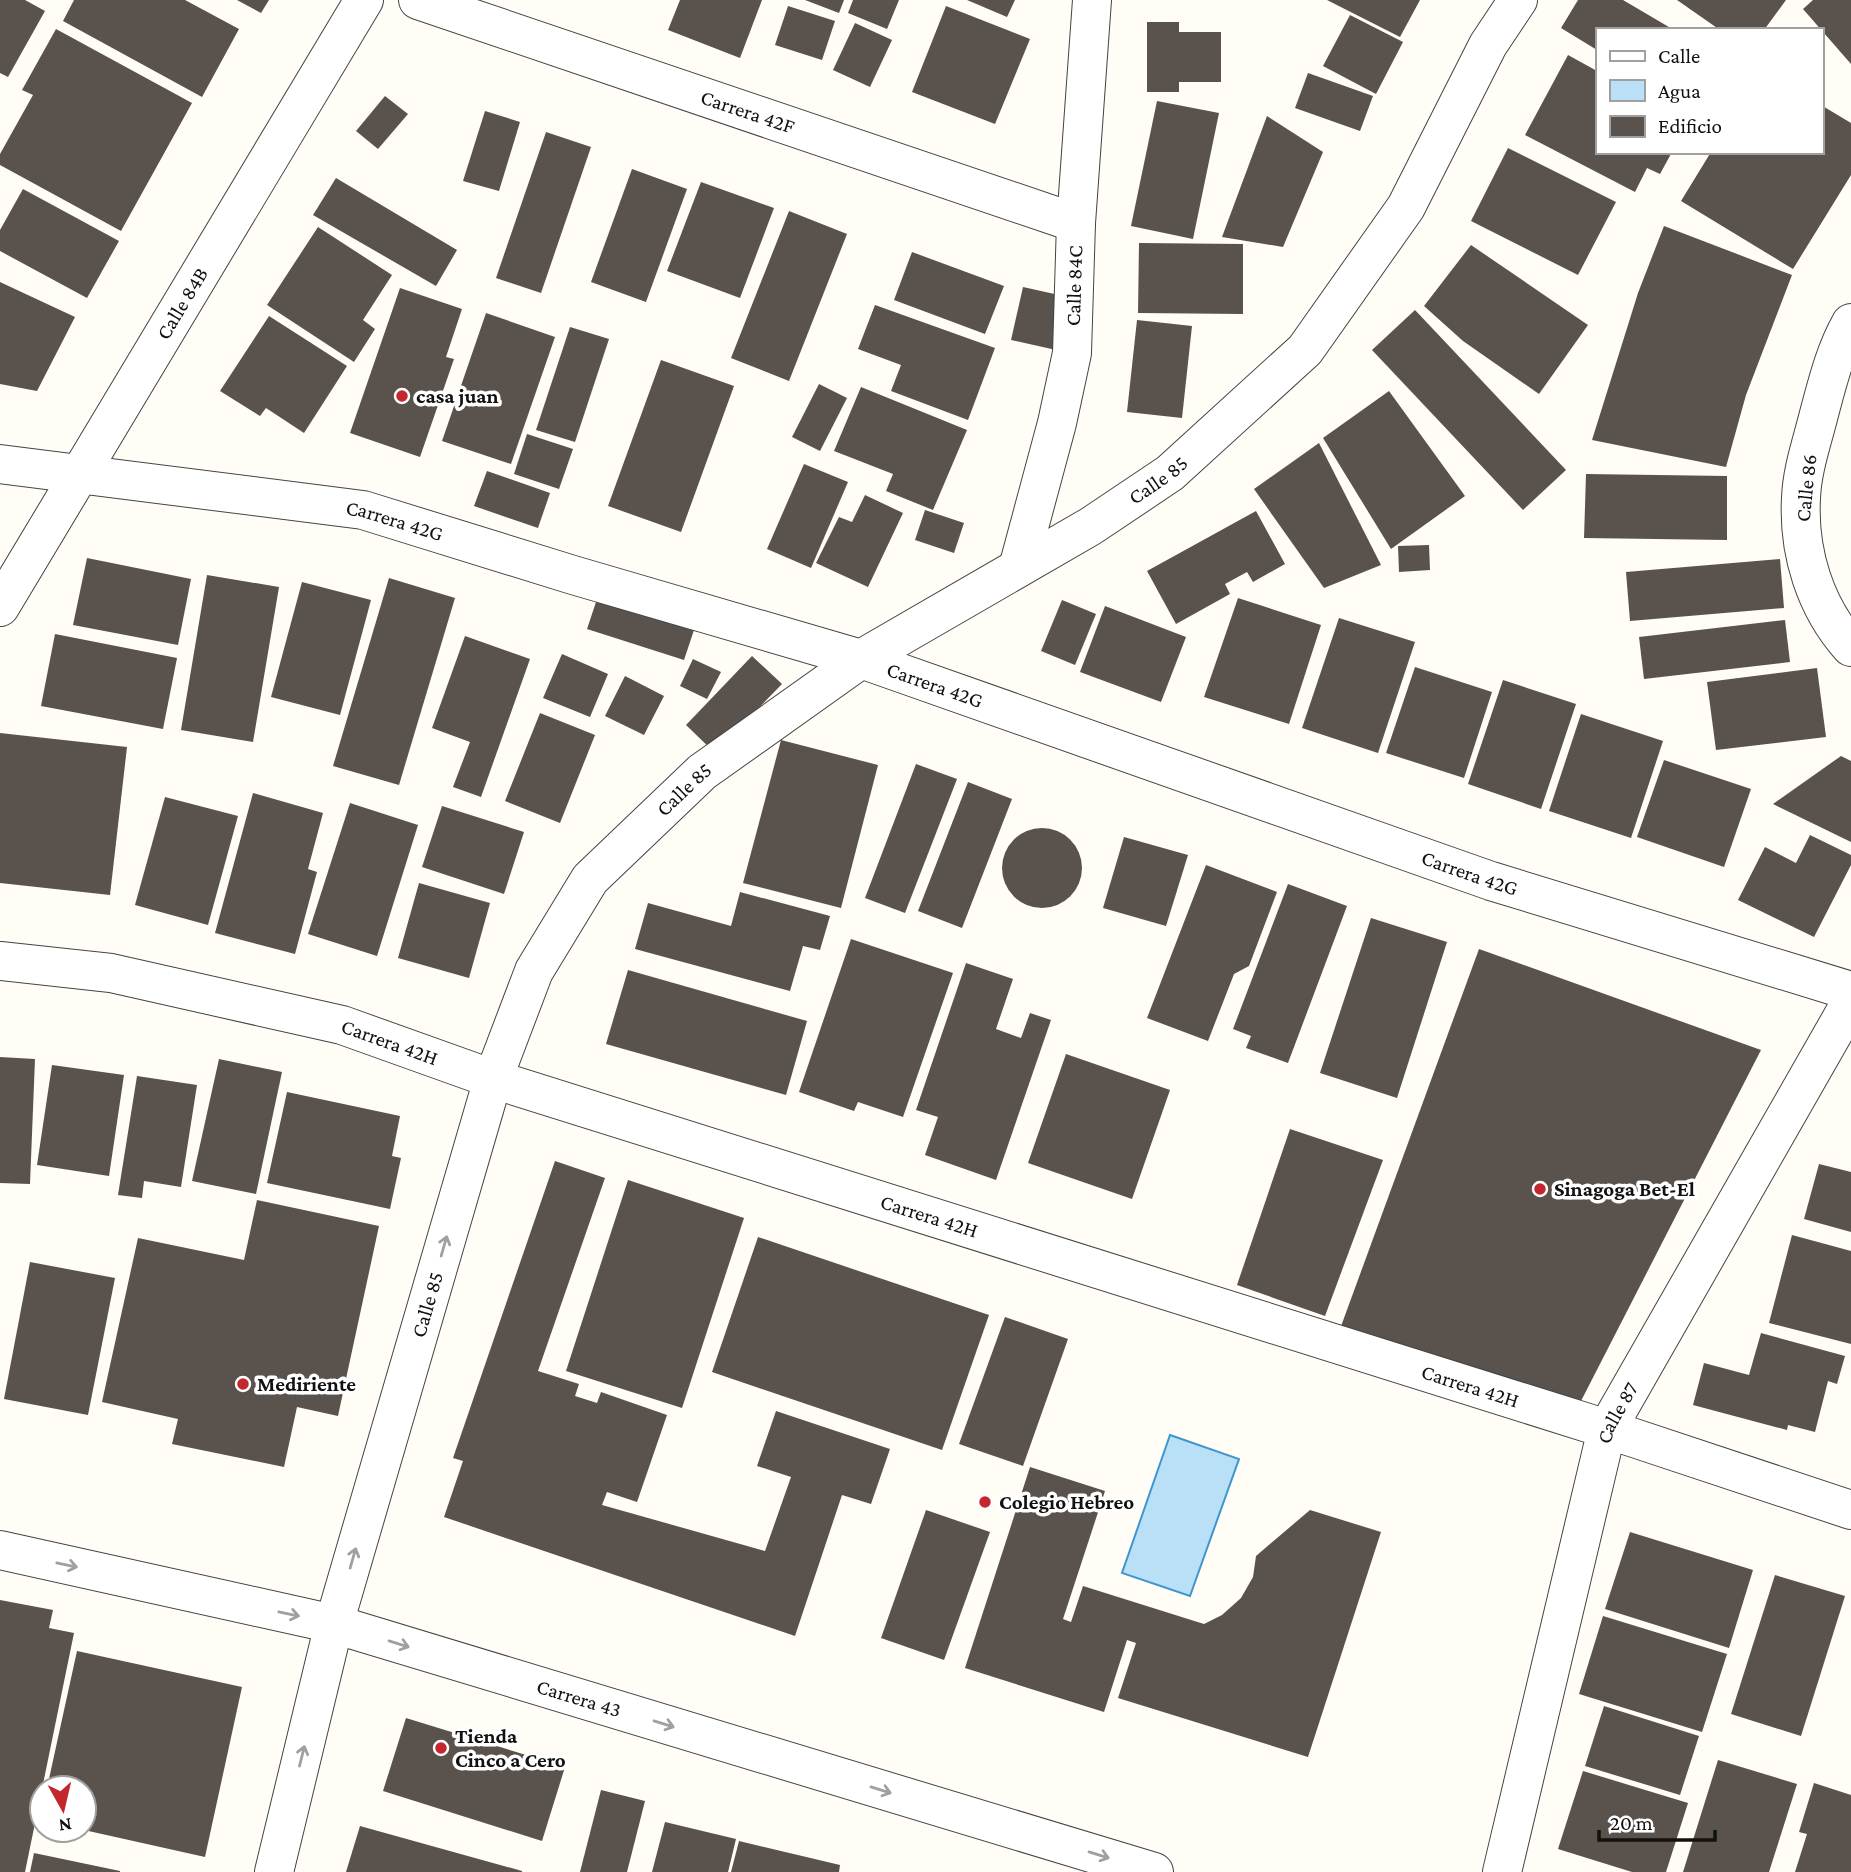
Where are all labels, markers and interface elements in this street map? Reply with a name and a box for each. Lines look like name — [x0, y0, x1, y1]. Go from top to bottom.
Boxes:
legend — [1596, 28, 1823, 154]
text: Calle — [1658, 44, 1700, 68]
text: Agua — [1658, 79, 1701, 103]
street label: Carrera 42F — [698, 85, 798, 139]
text: Edificio — [1658, 114, 1722, 138]
street label: Calle 84C — [1061, 245, 1087, 326]
street label: Calle 84B — [151, 263, 213, 344]
place label: casa juan — [416, 384, 499, 408]
marker: casa juan — [394, 388, 410, 404]
street label: Calle 85 — [1124, 451, 1193, 509]
street label: Calle 86 — [1791, 453, 1821, 523]
street label: Carrera 42G — [345, 496, 446, 546]
street label: Carrera 42G — [884, 657, 986, 713]
street label: Calle 85 — [651, 757, 716, 821]
street label: Carrera 42G — [1418, 845, 1521, 901]
street label: Carrera 42H — [338, 1014, 441, 1070]
place label: Sinagoga Bet-El — [1554, 1177, 1695, 1201]
marker: Sinagoga Bet-El — [1532, 1181, 1548, 1197]
street label: Carrera 42H — [878, 1189, 981, 1243]
one-way arrow — [439, 1235, 452, 1257]
street label: Calle 85 — [406, 1269, 448, 1340]
street label: Carrera 42H — [1418, 1359, 1522, 1413]
place label: Mediriente — [257, 1372, 356, 1396]
marker: Mediriente — [235, 1376, 251, 1392]
street label: Calle 87 — [1592, 1378, 1643, 1446]
place label: Colegio Hebreo — [999, 1490, 1134, 1514]
marker: Colegio Hebreo — [977, 1494, 993, 1510]
one-way arrow — [347, 1548, 360, 1570]
one-way arrow — [55, 1558, 78, 1572]
one-way arrow — [277, 1608, 300, 1621]
one-way arrow — [388, 1638, 410, 1651]
street label: Carrera 43 — [534, 1674, 624, 1722]
one-way arrow — [652, 1718, 674, 1731]
place label: Tienda Cinco a Cero — [455, 1724, 566, 1772]
marker: Tienda Cinco a Cero — [433, 1740, 449, 1756]
one-way arrow — [296, 1745, 309, 1768]
north arrow — [28, 1774, 98, 1844]
one-way arrow — [870, 1784, 892, 1797]
scale bar — [1599, 1798, 1714, 1842]
text: 20 m — [1610, 1811, 1653, 1835]
text: N — [57, 1814, 73, 1837]
one-way arrow — [1088, 1850, 1110, 1863]

